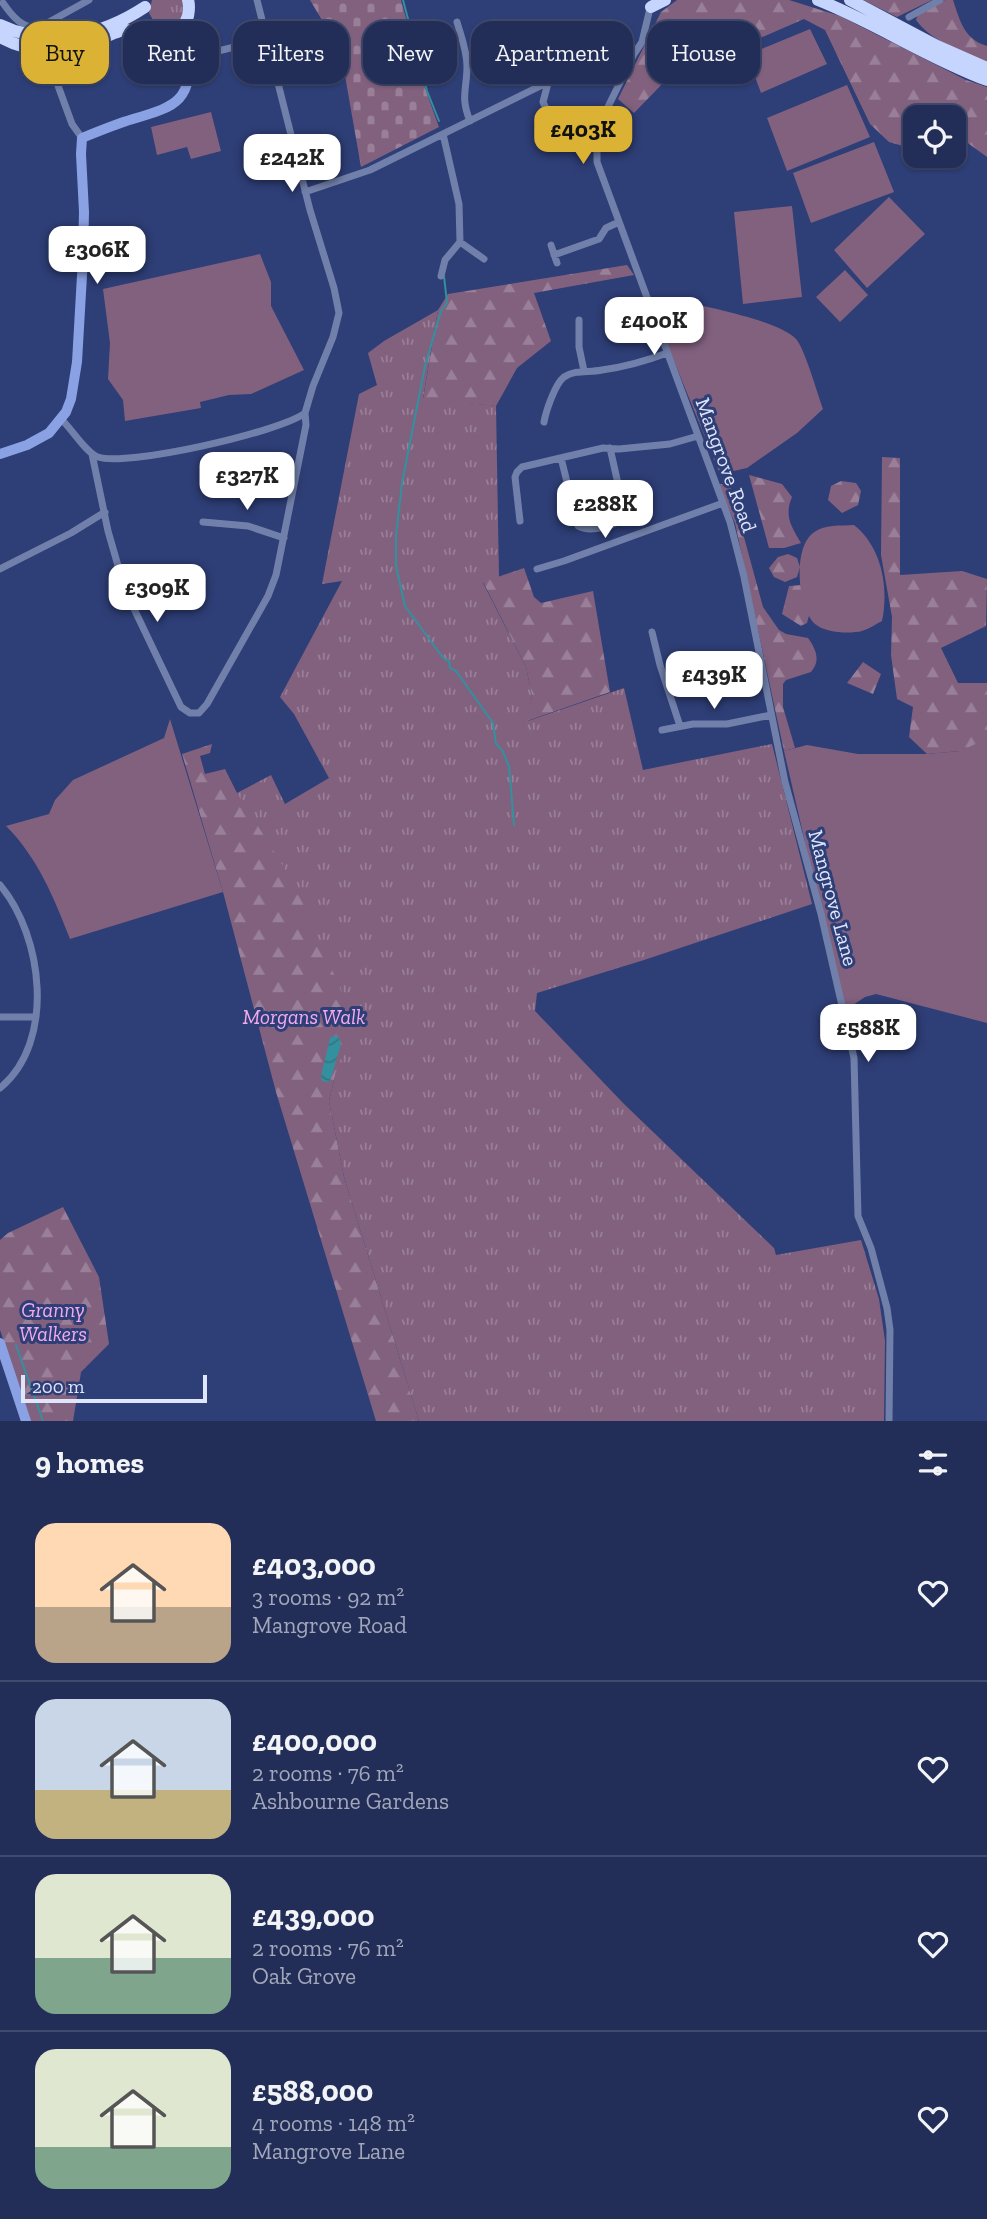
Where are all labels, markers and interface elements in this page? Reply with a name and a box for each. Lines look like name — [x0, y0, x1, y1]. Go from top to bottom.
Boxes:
chip: Buy — [21, 21, 109, 84]
chip: Rent — [123, 21, 219, 84]
chip: Filters — [233, 21, 349, 84]
chip: New — [363, 21, 457, 84]
chip: Apartment — [471, 21, 633, 84]
chip: House — [647, 21, 760, 84]
map controls — [903, 105, 966, 168]
button: locate — [903, 105, 966, 168]
pin: £403K — [534, 106, 632, 166]
text: £403K — [550, 115, 616, 143]
pin: £242K — [243, 134, 341, 194]
text: £242K — [260, 143, 324, 171]
pin: £306K — [48, 226, 146, 286]
text: £306K — [65, 235, 129, 263]
pin: £400K — [605, 298, 703, 357]
text: £400K — [621, 306, 687, 334]
street label: Mangrove Road — [691, 394, 763, 536]
pin: £327K — [198, 452, 296, 512]
text: £327K — [216, 461, 278, 489]
pin: £288K — [556, 480, 654, 540]
text: £288K — [573, 489, 637, 517]
pin: £309K — [108, 564, 206, 624]
text: £309K — [125, 573, 189, 601]
pin: £439K — [665, 652, 763, 711]
text: £439K — [682, 660, 746, 688]
street label: Mangrove Lane — [803, 827, 864, 969]
park label: Morgans Walk — [243, 1004, 365, 1029]
pin: £588K — [819, 1004, 917, 1064]
text: £588K — [836, 1013, 900, 1041]
park label: Granny Walkers — [19, 1297, 87, 1346]
scale bar — [21, 1372, 206, 1404]
text: 200 m — [32, 1375, 84, 1398]
icon: filters — [914, 1444, 952, 1482]
text: 9 homes — [35, 1445, 144, 1481]
text: £403,000 — [252, 1547, 376, 1583]
icon: home — [91, 1551, 175, 1635]
icon: heart — [914, 1574, 952, 1612]
text: 3 rooms · 92 m² — [252, 1583, 404, 1611]
text: Mangrove Road — [252, 1611, 407, 1639]
text: £400,000 — [252, 1723, 377, 1759]
icon: home — [91, 1727, 175, 1811]
icon: heart — [914, 1750, 952, 1788]
text: 2 rooms · 76 m² — [252, 1759, 404, 1787]
text: Ashbourne Gardens — [252, 1787, 449, 1815]
text: £439,000 — [252, 1898, 375, 1934]
icon: home — [91, 1902, 175, 1986]
icon: heart — [914, 1925, 952, 1963]
text: 2 rooms · 76 m² — [252, 1934, 404, 1962]
text: Oak Grove — [252, 1962, 356, 1990]
text: £588,000 — [252, 2073, 373, 2109]
icon: home — [91, 2077, 175, 2161]
icon: heart — [914, 2100, 952, 2138]
text: 4 rooms · 148 m² — [252, 2109, 415, 2137]
text: Mangrove Lane — [252, 2137, 405, 2165]

